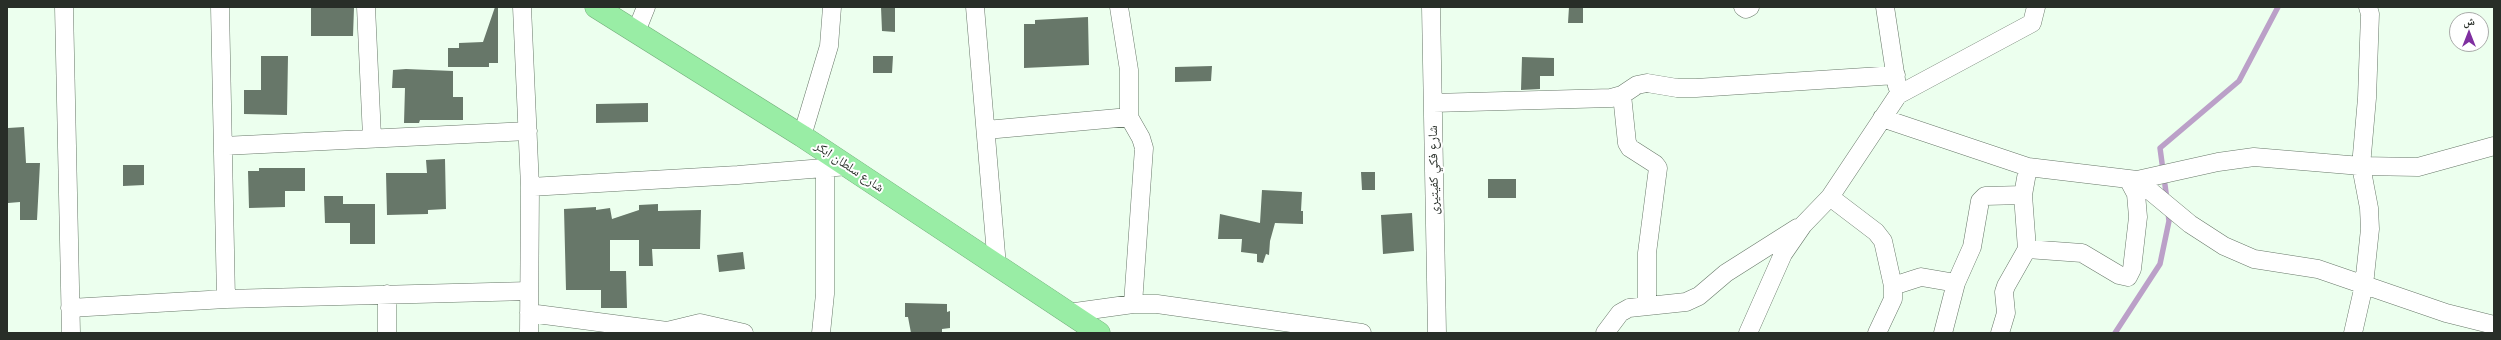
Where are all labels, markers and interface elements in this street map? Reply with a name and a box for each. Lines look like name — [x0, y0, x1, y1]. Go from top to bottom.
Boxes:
north arrow — [2449, 12, 2489, 52]
text: ش — [2463, 14, 2475, 28]
street label: شارع فكي كفيتيرى — [1425, 125, 1443, 215]
street label: شارع سلطان ابكر — [811, 138, 887, 196]

